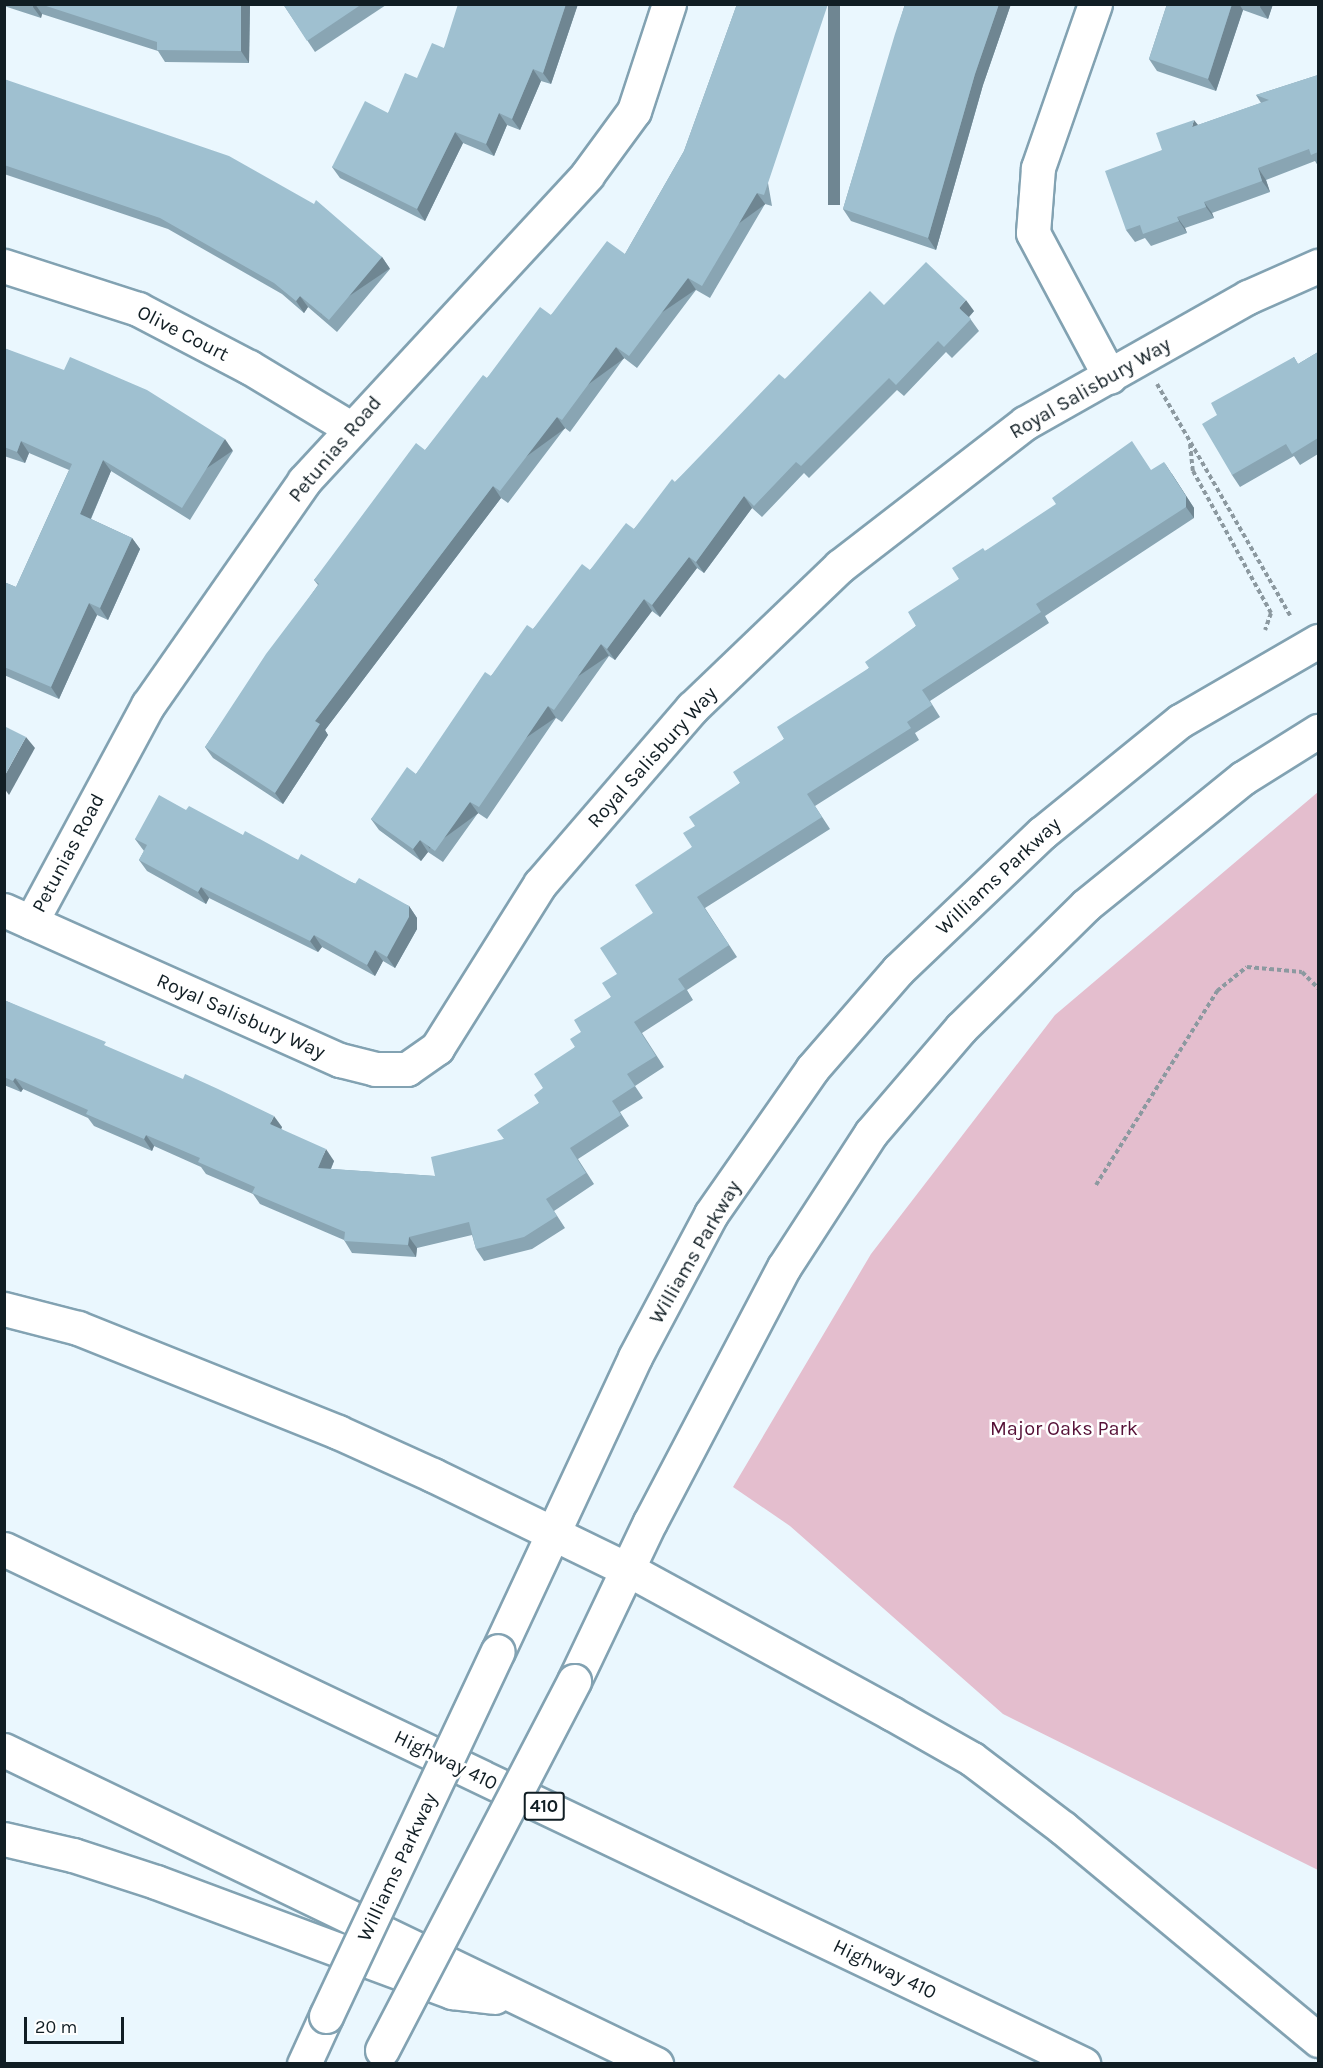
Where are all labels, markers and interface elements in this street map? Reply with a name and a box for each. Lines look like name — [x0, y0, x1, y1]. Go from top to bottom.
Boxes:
street label: Olive Court — [133, 300, 233, 366]
street label: Royal Salisbury Way — [1005, 332, 1175, 444]
street label: Petunias Road — [284, 391, 386, 507]
street label: Royal Salisbury Way — [582, 681, 722, 833]
street label: Petunias Road — [27, 789, 109, 917]
street label: Williams Parkway — [931, 812, 1065, 940]
street label: Royal Salisbury Way — [153, 968, 329, 1064]
street label: Williams Parkway — [644, 1176, 746, 1328]
park label: Major Oaks Park — [990, 1416, 1138, 1440]
street label: Highway 410 — [390, 1725, 502, 1795]
street label: Williams Parkway — [352, 1789, 442, 1945]
road number: 410 — [523, 1791, 565, 1821]
street label: Highway 410 — [829, 1934, 941, 2004]
scale bar — [27, 2005, 128, 2043]
text: 20 m — [35, 2016, 77, 2038]

